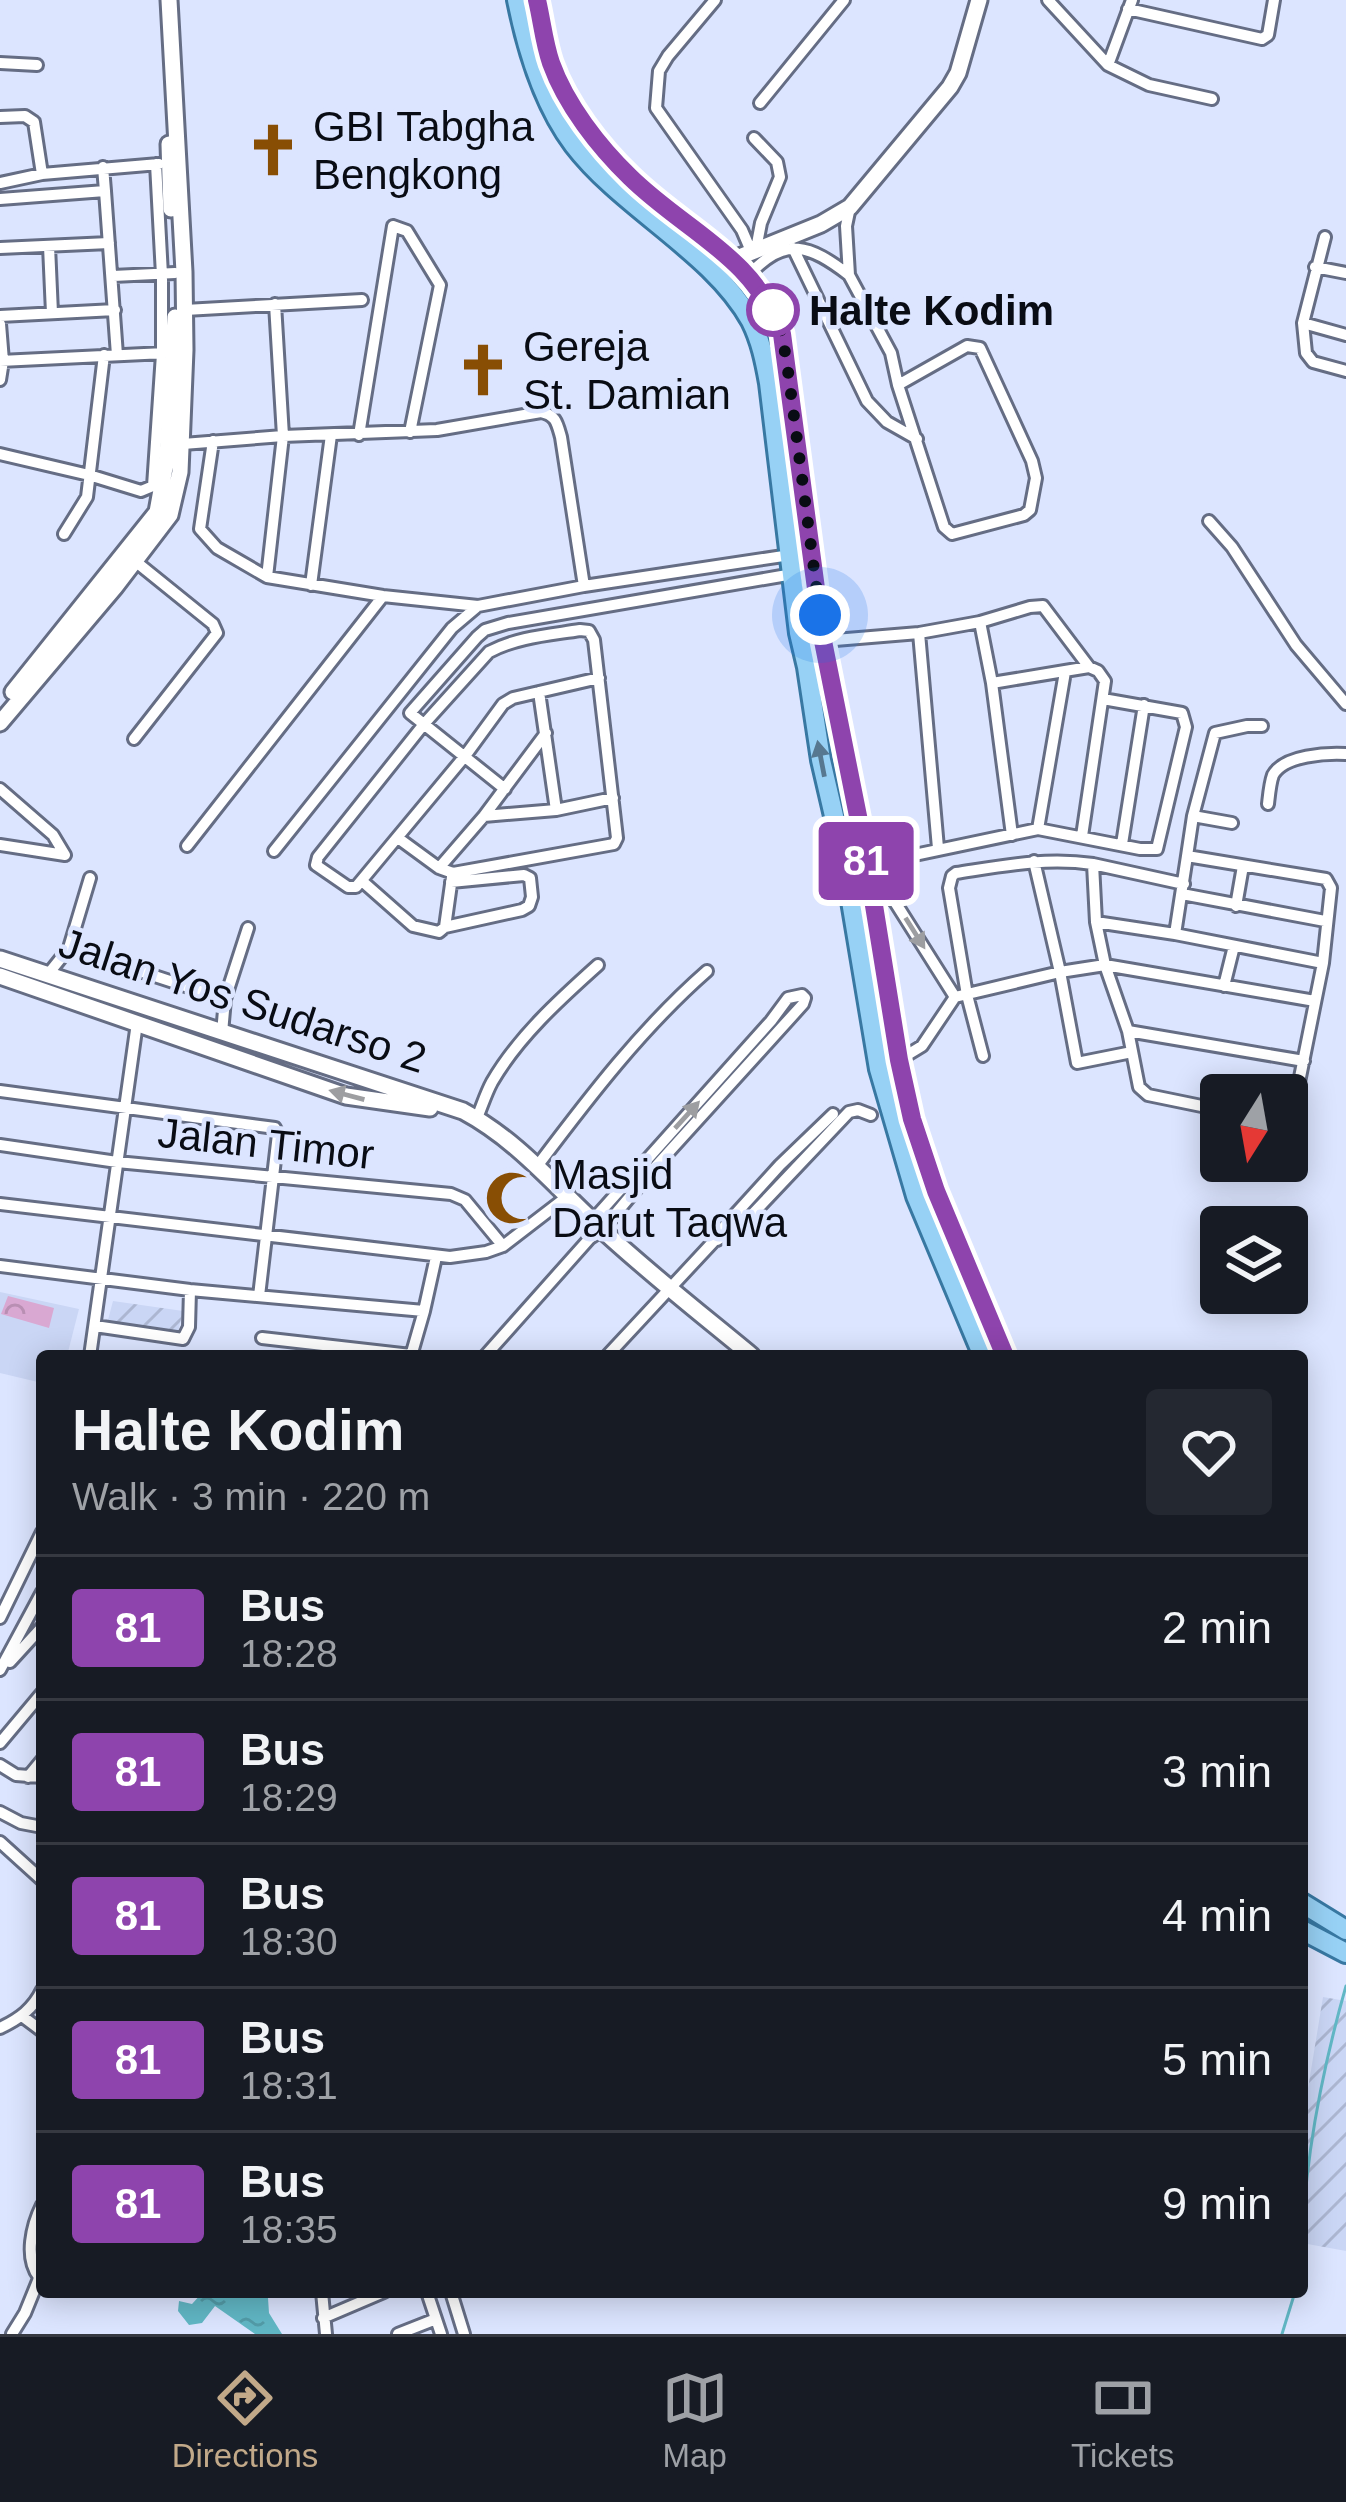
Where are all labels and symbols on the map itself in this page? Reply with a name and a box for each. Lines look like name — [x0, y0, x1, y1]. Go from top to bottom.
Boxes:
place label: GBI Tabgha Bengkong — [313, 103, 535, 198]
church icon: GBI Tabgha Bengkong — [244, 121, 302, 179]
marker: Halte Kodim — [748, 285, 798, 335]
place label: Halte Kodim — [809, 287, 1054, 334]
place label: Gereja St. Damian — [523, 323, 731, 418]
church icon: Gereja St. Damian — [454, 341, 512, 399]
your location — [790, 585, 850, 645]
one-way arrow — [811, 740, 830, 778]
line badge: 81 — [812, 822, 920, 900]
one-way arrow — [904, 916, 925, 950]
street label: Jalan Yos Sudarso 2 — [53, 919, 432, 1082]
north arrow — [1200, 1074, 1308, 1182]
one-way arrow — [329, 1085, 366, 1104]
one-way arrow — [673, 1101, 700, 1130]
street label: Jalan Timor — [156, 1109, 376, 1178]
place label: Masjid Darut Taqwa — [552, 1151, 788, 1246]
mosque icon: Masjid Darut Taqwa — [483, 1169, 541, 1227]

